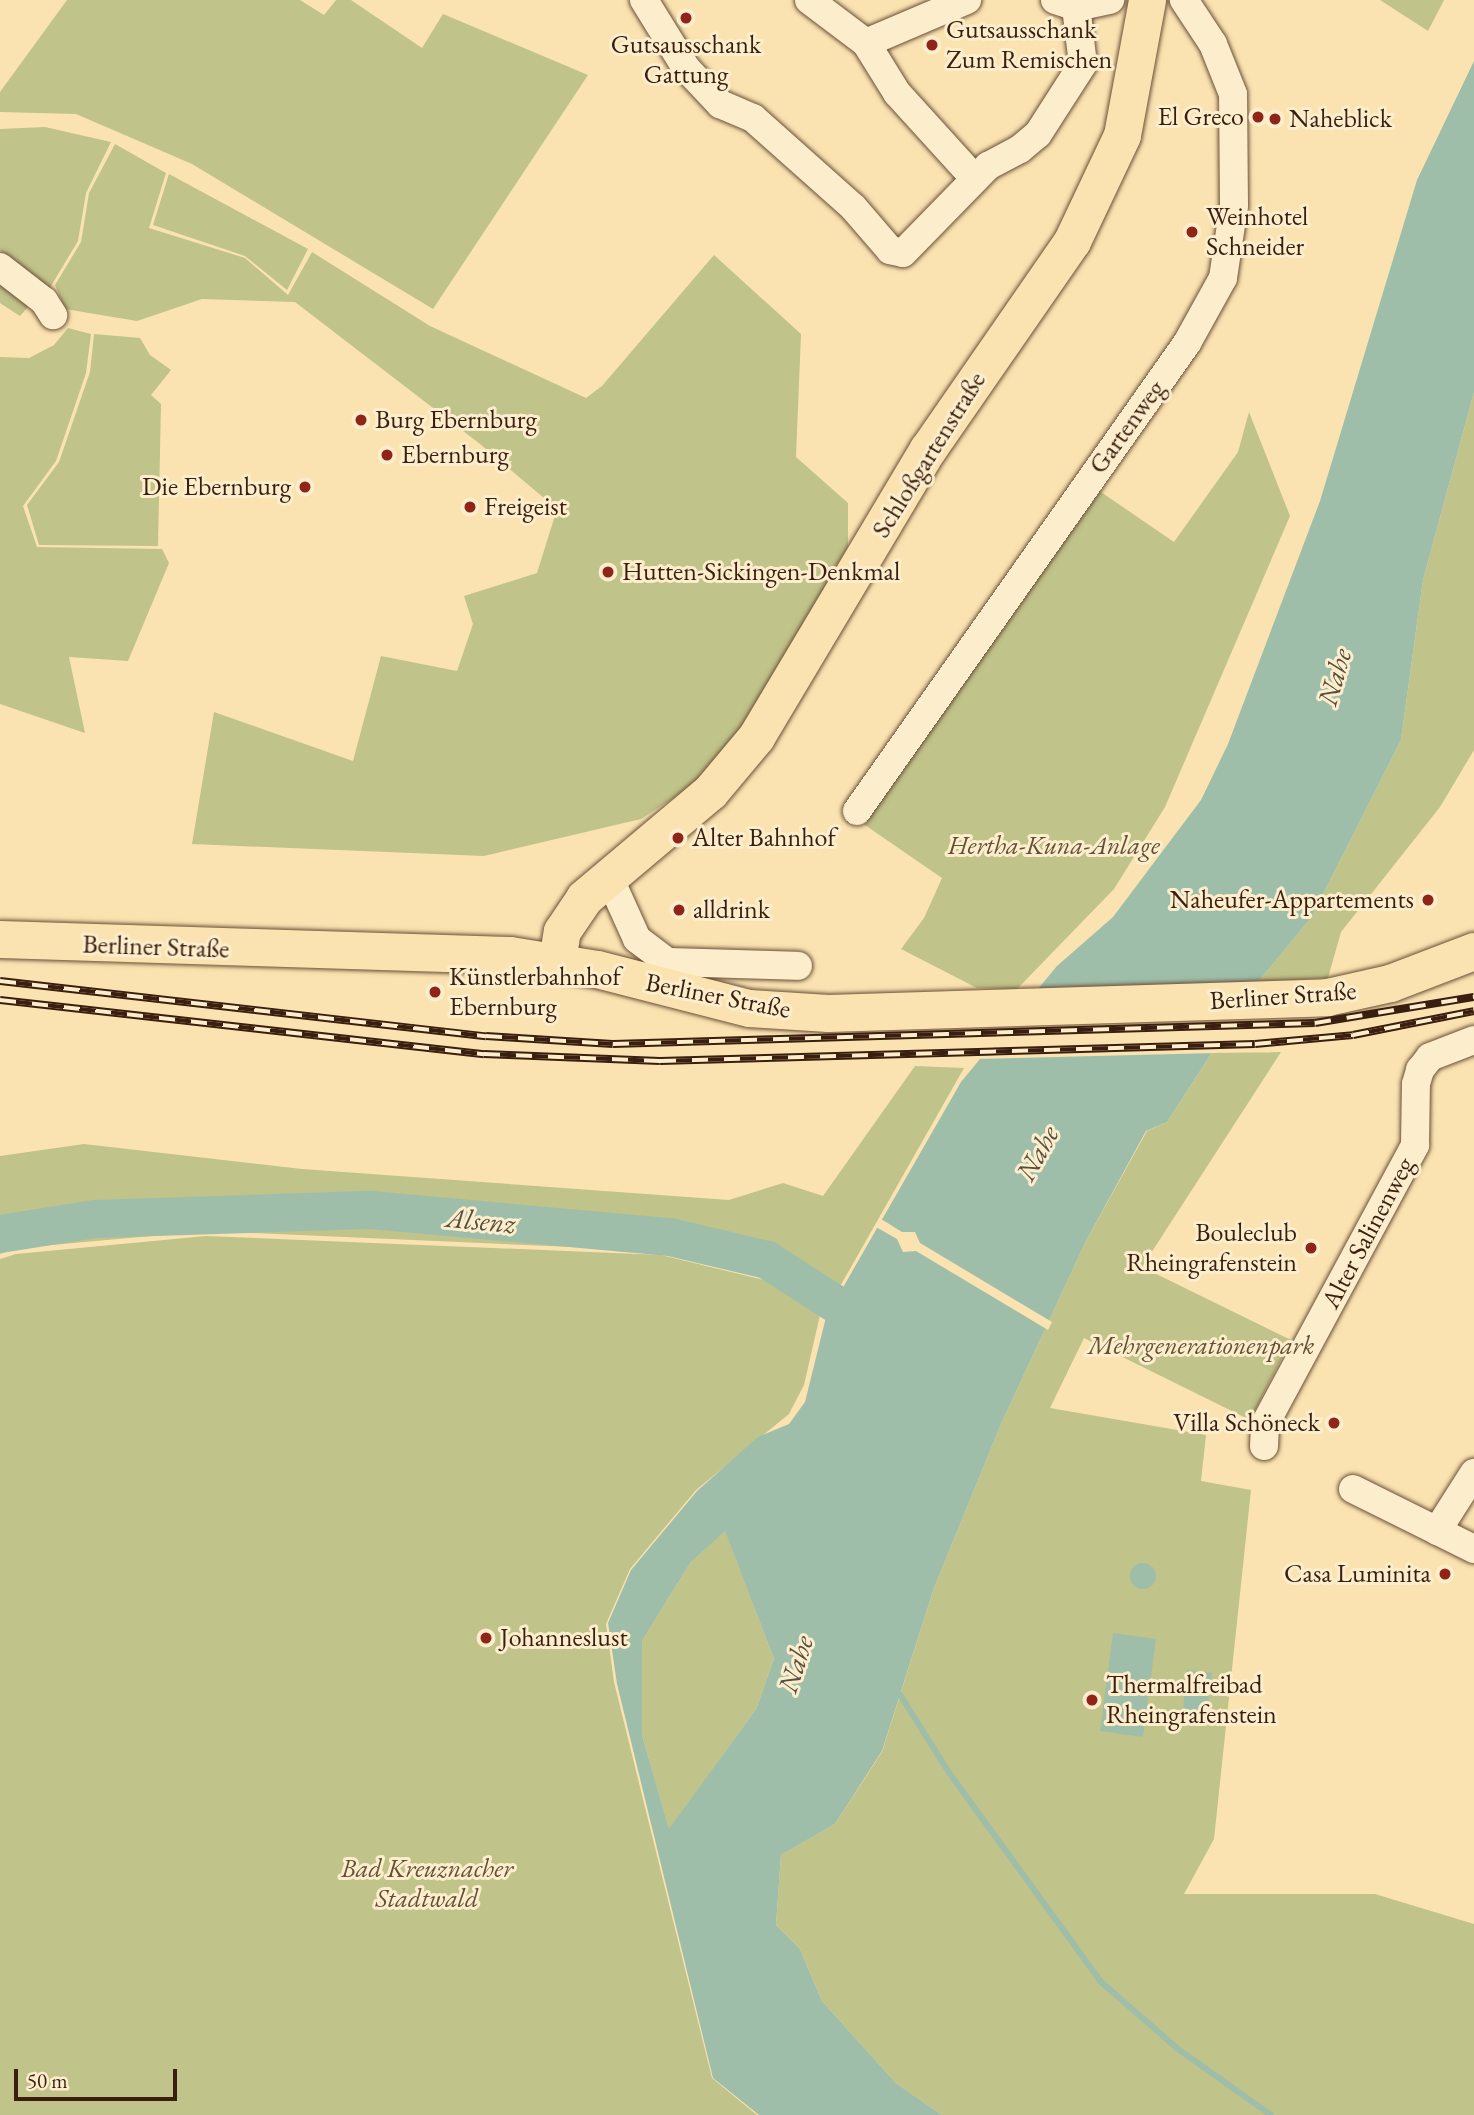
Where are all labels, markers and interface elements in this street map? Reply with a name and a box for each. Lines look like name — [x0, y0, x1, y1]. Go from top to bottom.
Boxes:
marker: Gutsausschank Gattung — [678, 10, 694, 26]
place label: Gutsausschank Zum Remischen — [946, 14, 1112, 76]
place label: Gutsausschank Gattung — [611, 29, 761, 90]
marker: Gutsausschank Zum Remischen — [924, 37, 940, 53]
place label: El Greco — [1157, 101, 1244, 133]
place label: Naheblick — [1289, 103, 1392, 135]
marker: El Greco — [1250, 109, 1266, 125]
marker: Naheblick — [1267, 111, 1283, 127]
place label: Weinhotel Schneider — [1206, 201, 1308, 262]
marker: Weinhotel Schneider — [1184, 224, 1200, 240]
street label: Schloßgartenstraße — [866, 366, 992, 544]
street label: Gartenweg — [1083, 374, 1171, 480]
place label: Burg Ebernburg — [375, 404, 537, 436]
marker: Burg Ebernburg — [353, 412, 369, 428]
place label: Ebernburg — [401, 439, 509, 471]
marker: Ebernburg — [379, 447, 395, 463]
place label: Die Ebernburg — [142, 471, 291, 503]
marker: Die Ebernburg — [297, 479, 313, 495]
place label: Freigeist — [484, 491, 567, 523]
marker: Freigeist — [462, 499, 478, 515]
place label: Hutten-Sickingen-Denkmal — [622, 556, 900, 588]
marker: Hutten-Sickingen-Denkmal — [600, 564, 616, 580]
water label: Nahe — [1310, 644, 1358, 710]
place label: Alter Bahnhof — [692, 822, 836, 854]
marker: Alter Bahnhof — [670, 830, 686, 846]
park label: Hertha-Kuna-Anlage — [948, 830, 1160, 862]
place label: Naheufer-Appartements — [1170, 884, 1414, 916]
marker: Naheufer-Appartements — [1420, 892, 1436, 908]
place label: alldrink — [693, 894, 770, 926]
marker: alldrink — [671, 902, 687, 918]
street label: Berliner Straße — [82, 929, 230, 965]
place label: Künstlerbahnhof Ebernburg — [449, 961, 621, 1023]
street label: Berliner Straße — [643, 967, 793, 1025]
street label: Berliner Straße — [1209, 975, 1357, 1017]
marker: Künstlerbahnhof Ebernburg — [427, 984, 443, 1000]
water label: Nahe — [1008, 1119, 1066, 1187]
street label: Alter Salinenweg — [1315, 1152, 1421, 1314]
water label: Alsenz — [445, 1200, 517, 1240]
place label: Bouleclub Rheingrafenstein — [1126, 1217, 1297, 1278]
marker: Bouleclub Rheingrafenstein — [1303, 1240, 1319, 1256]
park label: Mehrgenerationenpark — [1088, 1330, 1314, 1362]
place label: Villa Schöneck — [1173, 1407, 1320, 1439]
marker: Villa Schöneck — [1326, 1415, 1342, 1431]
place label: Casa Luminita — [1284, 1558, 1431, 1590]
marker: Casa Luminita — [1437, 1566, 1453, 1582]
place label: Johanneslust — [500, 1622, 628, 1654]
marker: Johanneslust — [478, 1630, 494, 1646]
water label: Nahe — [770, 1631, 820, 1697]
place label: Thermalfreibad Rheingrafenstein — [1106, 1669, 1277, 1730]
marker: Thermalfreibad Rheingrafenstein — [1084, 1692, 1100, 1708]
park label: Bad Kreuznacher Stadtwald — [341, 1853, 513, 1914]
scale bar — [18, 2056, 180, 2100]
text: 50 m — [27, 2067, 68, 2094]

